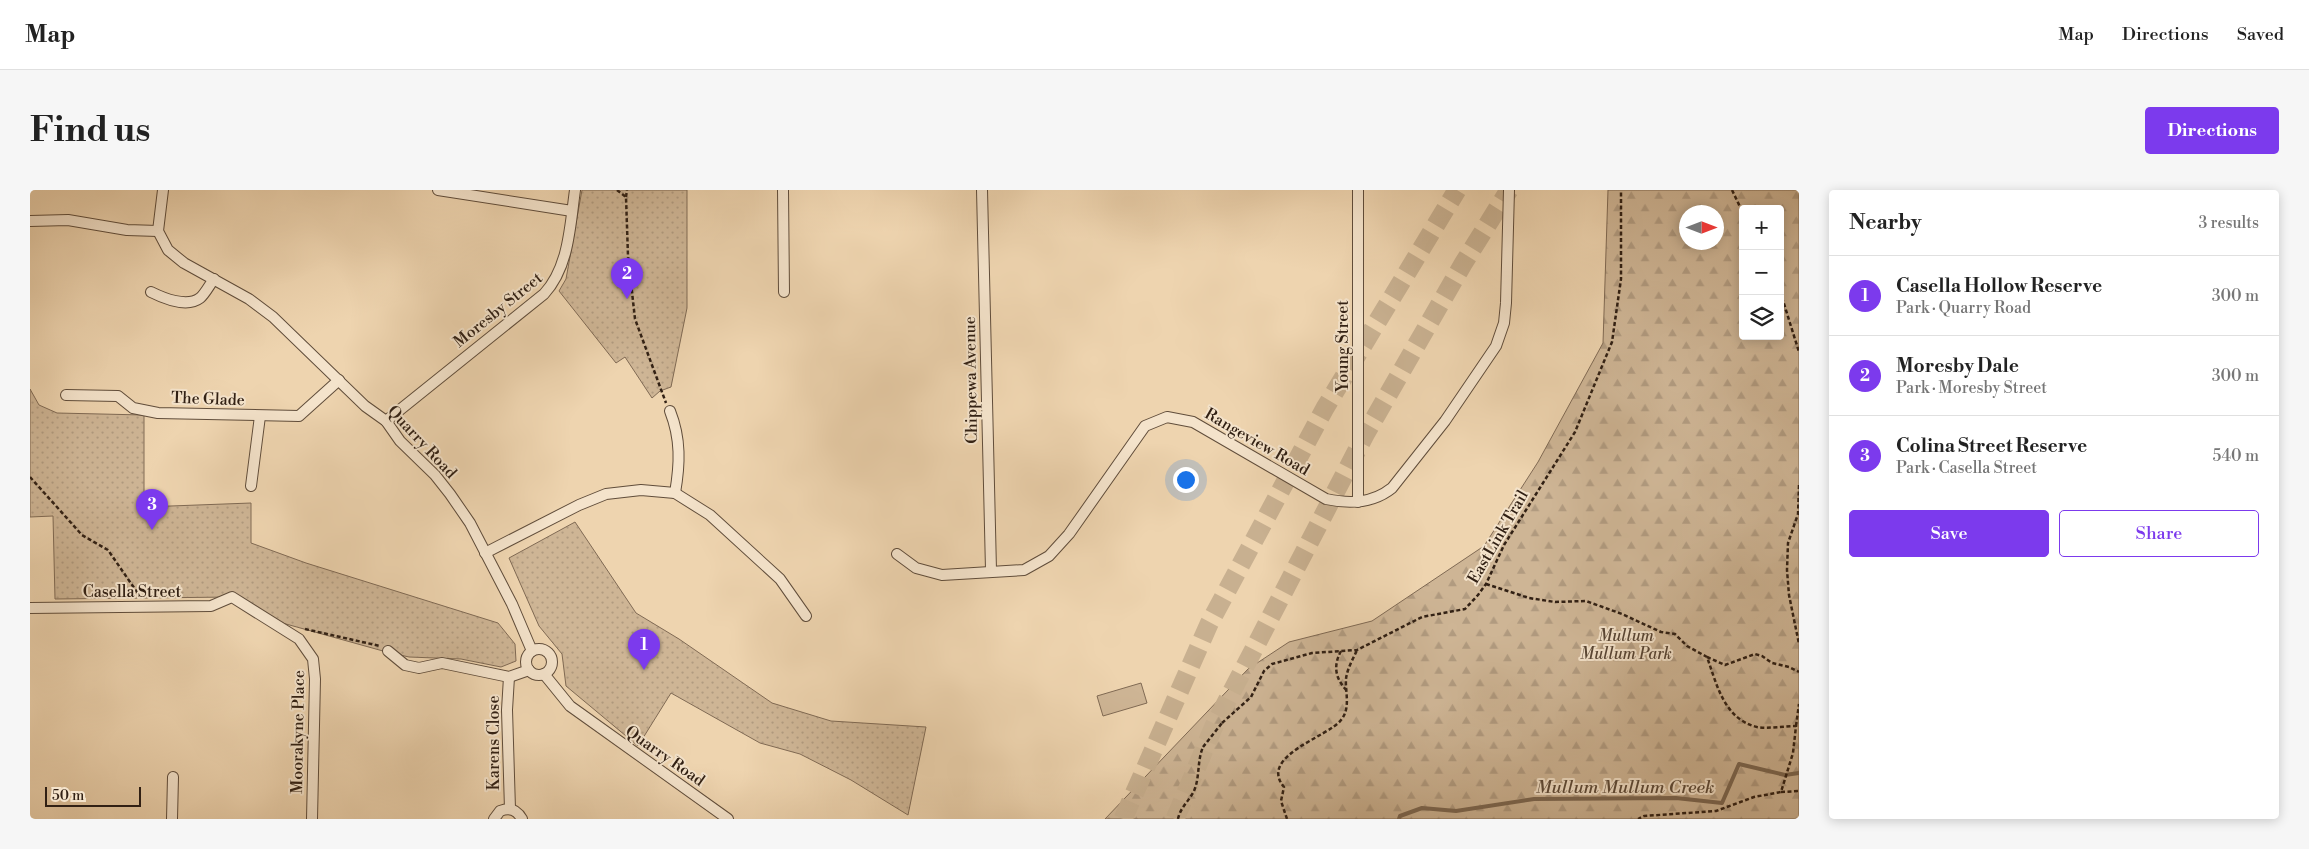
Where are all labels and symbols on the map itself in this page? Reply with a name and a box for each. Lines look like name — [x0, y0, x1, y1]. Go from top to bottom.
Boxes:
north arrow — [1679, 205, 1724, 250]
pin: 2 — [611, 258, 643, 299]
street label: Moresby Street — [450, 268, 547, 352]
street label: Young Street — [1333, 300, 1353, 393]
street label: Chippewa Avenue — [960, 316, 982, 444]
street label: The Glade — [171, 388, 245, 410]
street label: Quarry Road — [383, 401, 461, 483]
street label: Rangeview Road — [1201, 404, 1313, 480]
your location — [1173, 467, 1199, 493]
street label: EastLink Trail — [1463, 487, 1533, 587]
pin: 3 — [136, 489, 168, 530]
street label: Casella Street — [83, 582, 182, 602]
park label: Mullum Mullum Park — [1580, 626, 1672, 664]
pin: 1 — [628, 629, 660, 670]
street label: Moorakyne Place — [287, 670, 309, 794]
street label: Karens Close — [484, 696, 504, 790]
street label: Quarry Road — [621, 721, 709, 791]
water label: Mullum Mullum Creek — [1536, 776, 1714, 799]
scale bar — [45, 784, 141, 807]

